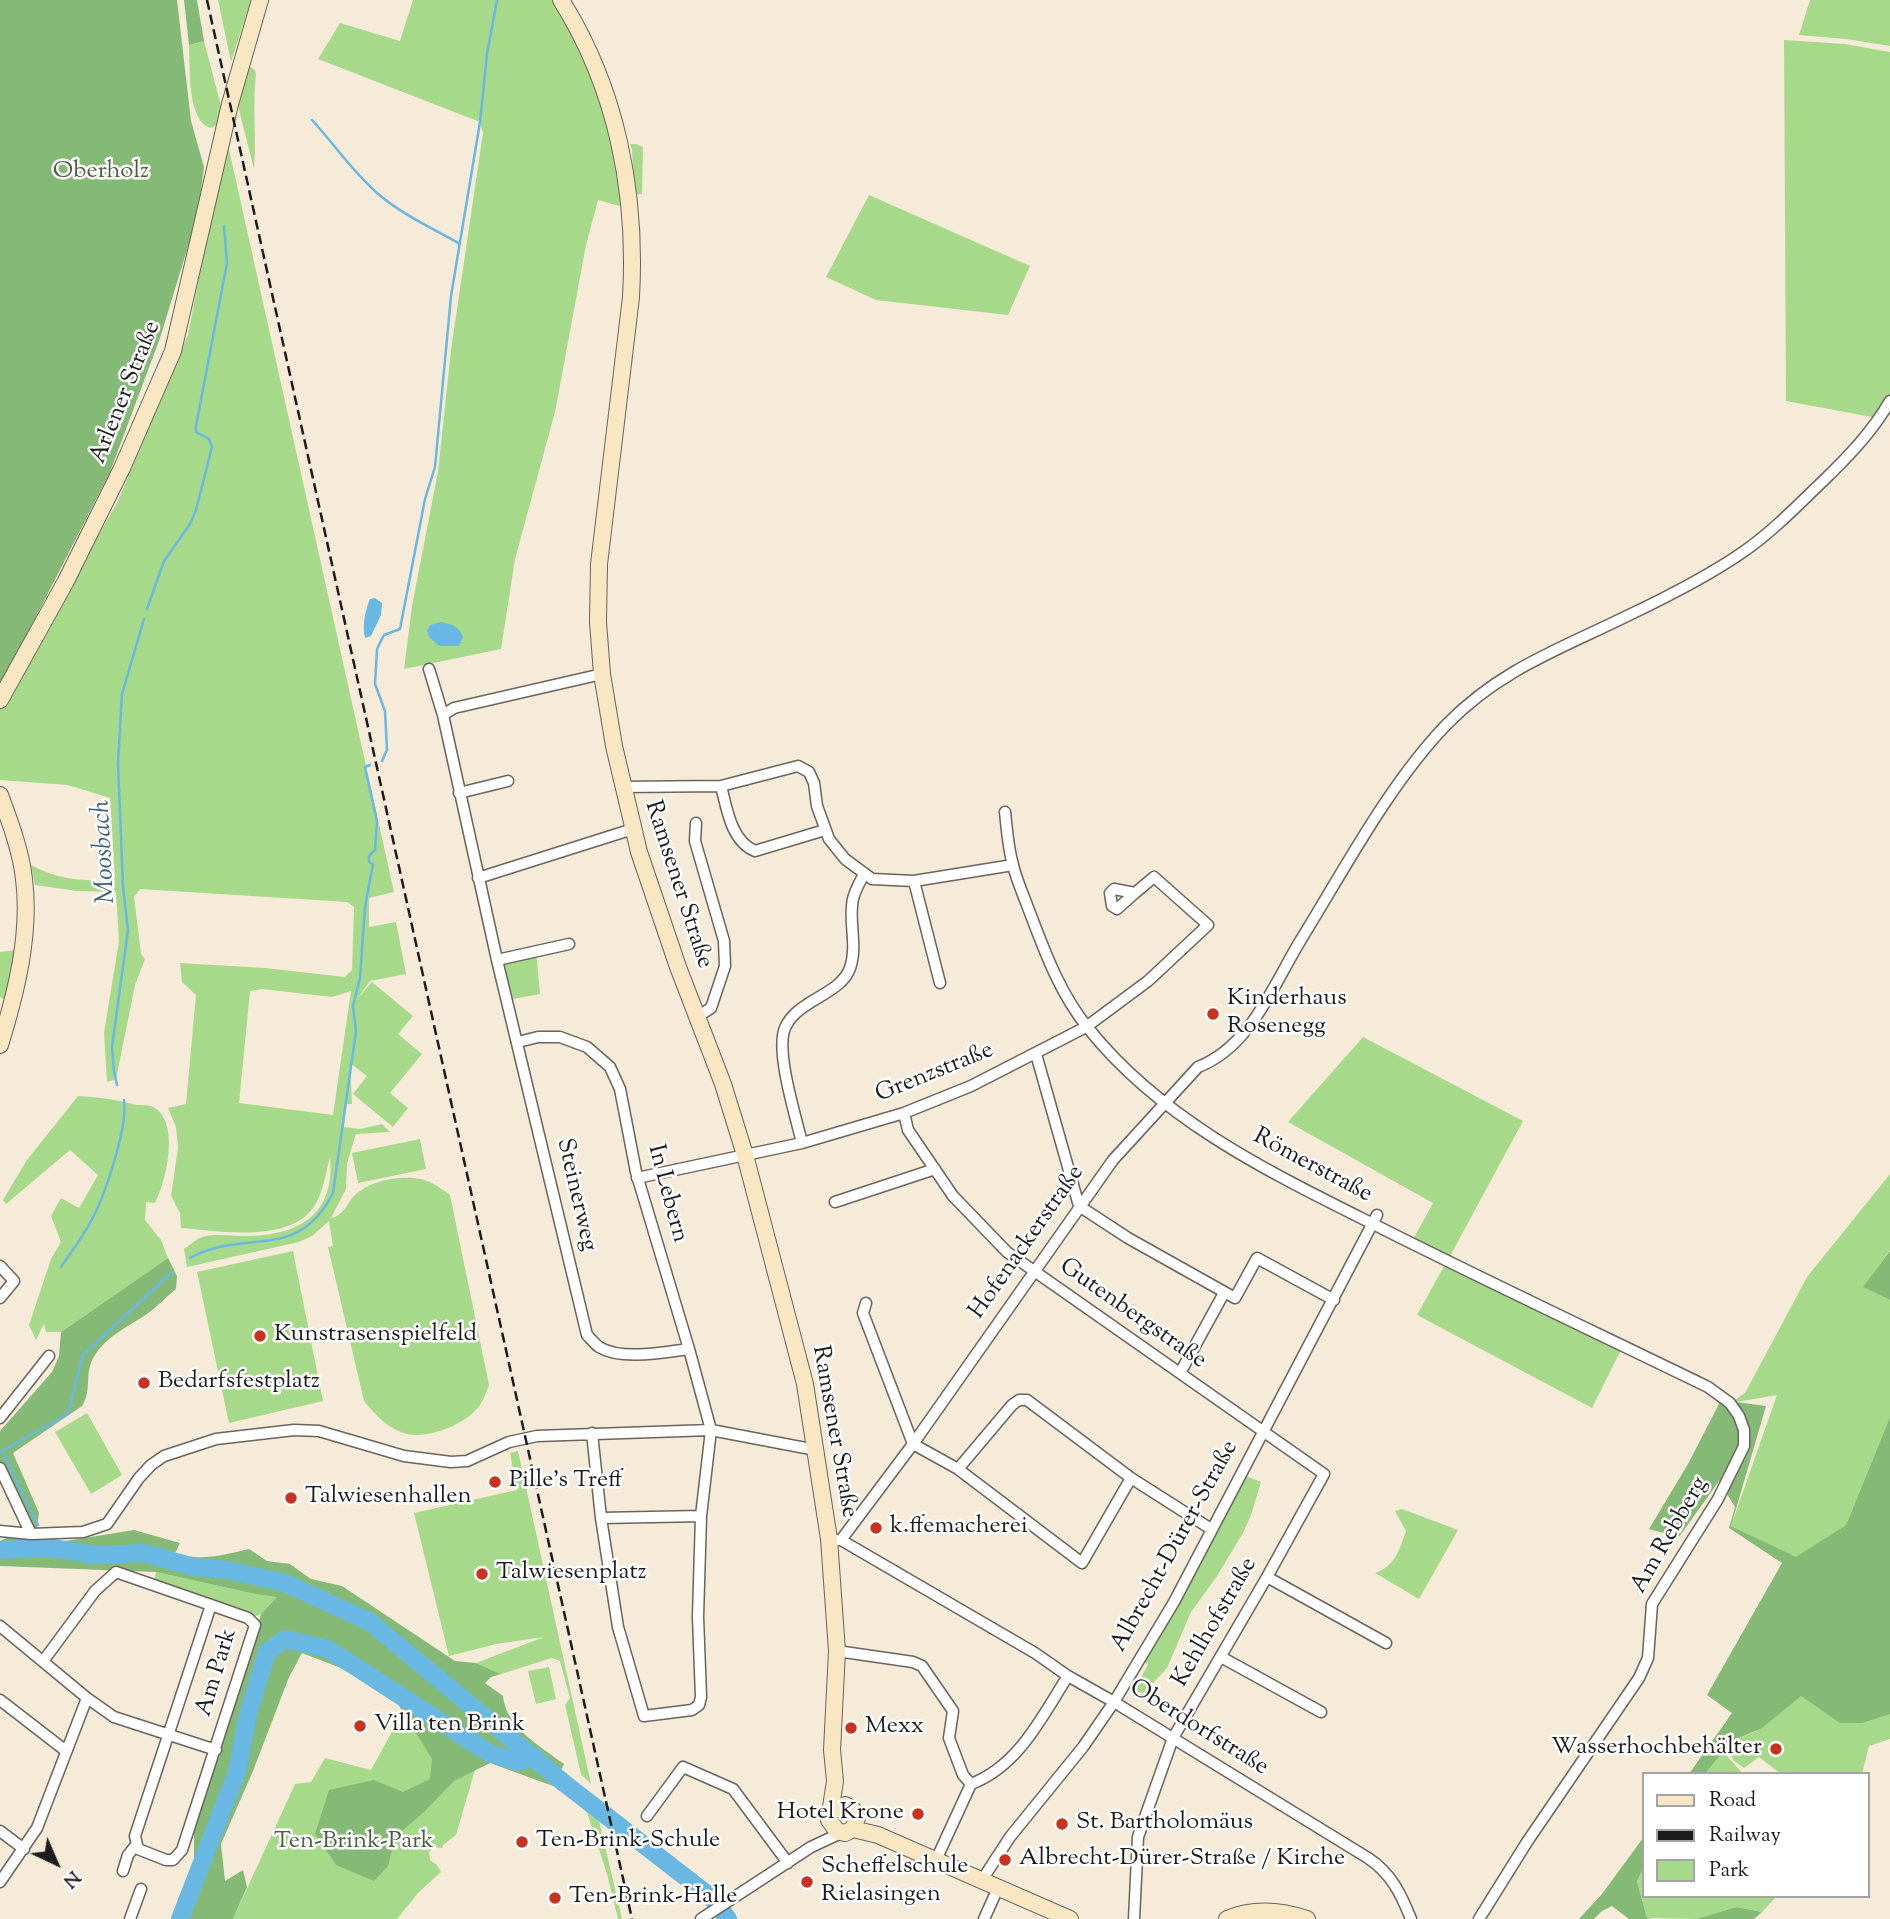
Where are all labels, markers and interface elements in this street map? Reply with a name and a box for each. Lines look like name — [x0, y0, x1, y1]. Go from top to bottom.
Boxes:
park label: Oberholz — [53, 159, 149, 187]
street label: Arlener Straße — [85, 318, 169, 468]
street label: Ramsener Straße — [636, 798, 718, 972]
water label: Moosbach — [88, 799, 124, 905]
place label: Kinderhaus Rosenegg — [1227, 986, 1347, 1042]
marker: Kinderhaus Rosenegg — [1205, 1006, 1221, 1022]
street label: Grenzstraße — [872, 1037, 998, 1111]
street label: Römerstraße — [1247, 1124, 1377, 1210]
street label: Steinerweg — [548, 1136, 602, 1254]
street label: In Lebern — [639, 1142, 693, 1246]
street label: Hofenackerstraße — [964, 1161, 1092, 1325]
street label: Gutenbergstraße — [1053, 1253, 1211, 1377]
place label: Kunstrasenspielfeld — [274, 1322, 477, 1350]
marker: Kunstrasenspielfeld — [252, 1328, 268, 1344]
street label: Ramsener Straße — [804, 1344, 862, 1520]
place label: Bedarfsfestplatz — [158, 1369, 320, 1397]
marker: Bedarfsfestplatz — [136, 1375, 152, 1391]
street label: Albrecht-Dürer-Straße — [1106, 1436, 1246, 1658]
place label: Pille’s Treff — [509, 1468, 623, 1496]
street label: Am Rebberg — [1626, 1473, 1716, 1599]
marker: Pille’s Treff — [487, 1474, 503, 1490]
place label: Talwiesenhallen — [305, 1484, 472, 1512]
marker: Talwiesenhallen — [283, 1490, 299, 1506]
place label: k.ffemacherei — [890, 1514, 1028, 1542]
marker: k.ffemacherei — [868, 1520, 884, 1536]
street label: Kehlhofstraße — [1167, 1553, 1265, 1693]
place label: Talwiesenplatz — [496, 1560, 647, 1588]
marker: Talwiesenplatz — [474, 1566, 490, 1582]
street label: Am Park — [191, 1626, 245, 1720]
street label: Oberdorfstraße — [1123, 1675, 1273, 1783]
place label: Villa ten Brink — [374, 1712, 525, 1740]
place label: Mexx — [865, 1714, 924, 1742]
marker: Villa ten Brink — [352, 1718, 368, 1734]
marker: Mexx — [843, 1720, 859, 1736]
place label: Wasserhochbehälter — [1551, 1735, 1762, 1763]
marker: Wasserhochbehälter — [1768, 1741, 1784, 1757]
legend — [1642, 1772, 1869, 1898]
text: Road — [1709, 1786, 1756, 1816]
place label: Hotel Krone — [777, 1800, 904, 1828]
marker: Hotel Krone — [910, 1806, 926, 1822]
place label: St. Bartholomäus — [1076, 1810, 1253, 1838]
marker: St. Bartholomäus — [1054, 1816, 1070, 1832]
text: Railway — [1709, 1821, 1781, 1851]
north arrow — [21, 1828, 91, 1898]
place label: Ten-Brink-Schule — [536, 1828, 720, 1856]
park label: Ten-Brink-Park — [274, 1829, 434, 1857]
marker: Ten-Brink-Schule — [514, 1834, 530, 1850]
place label: Albrecht-Dürer-Straße / Kirche — [1019, 1846, 1345, 1874]
marker: Albrecht-Dürer-Straße / Kirche — [997, 1852, 1013, 1868]
place label: Scheffelschule Rielasingen — [821, 1854, 968, 1910]
text: Park — [1709, 1856, 1749, 1886]
text: N — [56, 1863, 86, 1893]
marker: Scheffelschule Rielasingen — [799, 1874, 815, 1890]
place label: Ten-Brink-Halle — [569, 1884, 737, 1912]
marker: Ten-Brink-Halle — [547, 1890, 563, 1906]

